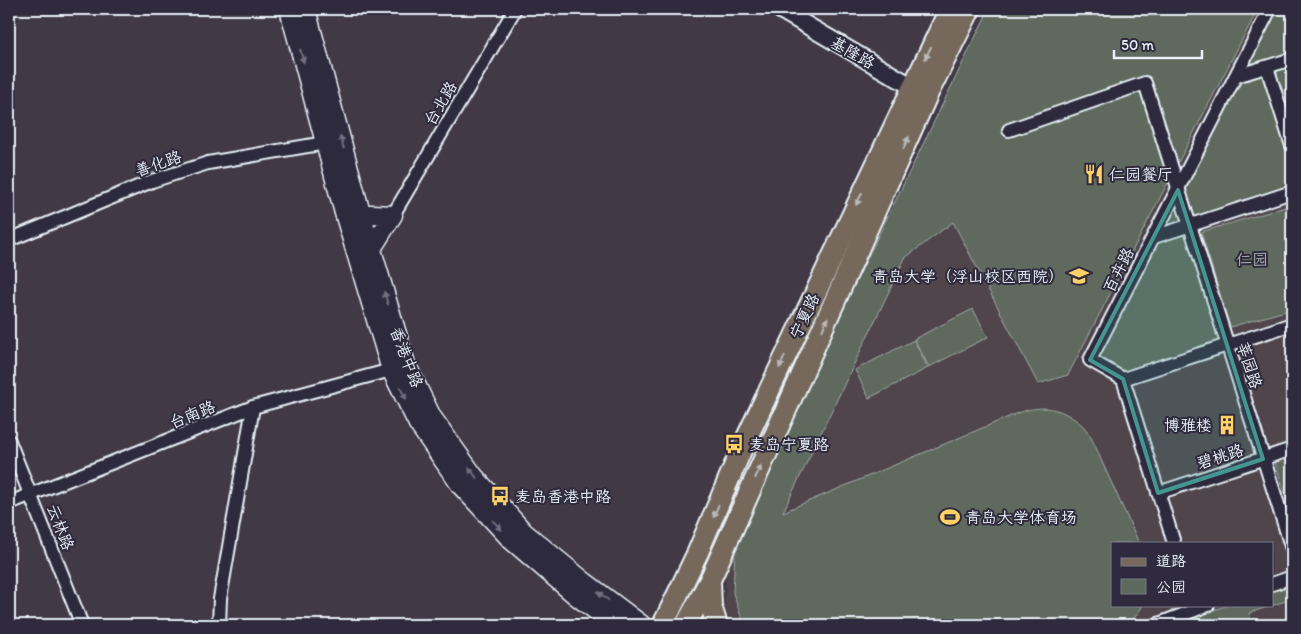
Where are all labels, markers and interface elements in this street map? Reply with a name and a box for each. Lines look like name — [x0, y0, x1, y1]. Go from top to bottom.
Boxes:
scale bar — [1114, 28, 1201, 60]
street label: 基隆路 — [827, 32, 878, 73]
text: 50 m — [1121, 36, 1154, 54]
one-way arrow — [924, 45, 932, 60]
one-way arrow — [298, 48, 306, 63]
street label: 台北路 — [420, 78, 461, 129]
one-way arrow — [337, 134, 345, 149]
one-way arrow — [902, 136, 910, 150]
street label: 善化路 — [132, 147, 184, 180]
restaurant icon: 仁园餐厅 — [1083, 163, 1105, 185]
place label: 仁园餐厅 — [1109, 165, 1173, 184]
one-way arrow — [854, 192, 863, 207]
street label: 百卉路 — [1099, 245, 1138, 296]
park label: 仁园 — [1236, 250, 1268, 269]
school or university icon: 青岛大学（浮山校区西院） — [1068, 265, 1090, 287]
place label: 青岛大学（浮山校区西院） — [872, 267, 1064, 286]
one-way arrow — [382, 290, 390, 305]
street label: 宁夏路 — [786, 290, 823, 342]
one-way arrow — [821, 317, 829, 331]
street label: 香港中路 — [386, 324, 427, 390]
street label: 莘园路 — [1233, 339, 1266, 391]
one-way arrow — [778, 355, 787, 370]
one-way arrow — [399, 386, 407, 400]
street label: 台南路 — [166, 397, 218, 432]
building icon: 博雅楼 — [1216, 414, 1238, 436]
place label: 博雅楼 — [1164, 416, 1212, 435]
bus stop icon: 麦岛宁夏路 — [723, 433, 745, 455]
place label: 麦岛宁夏路 — [749, 435, 829, 454]
street label: 碧桃路 — [1194, 440, 1246, 473]
one-way arrow — [755, 465, 763, 479]
one-way arrow — [467, 467, 478, 480]
bus stop icon: 麦岛香港中路 — [489, 485, 511, 507]
place label: 麦岛香港中路 — [515, 487, 611, 506]
street label: 云林路 — [43, 501, 78, 553]
one-way arrow — [711, 503, 719, 518]
sports icon: 青岛大学体育场 — [939, 506, 961, 528]
place label: 青岛大学体育场 — [965, 508, 1077, 527]
one-way arrow — [491, 518, 503, 530]
legend — [1111, 542, 1274, 606]
text: 道路 — [1156, 552, 1186, 570]
text: 公园 — [1156, 578, 1186, 596]
one-way arrow — [597, 591, 610, 601]

